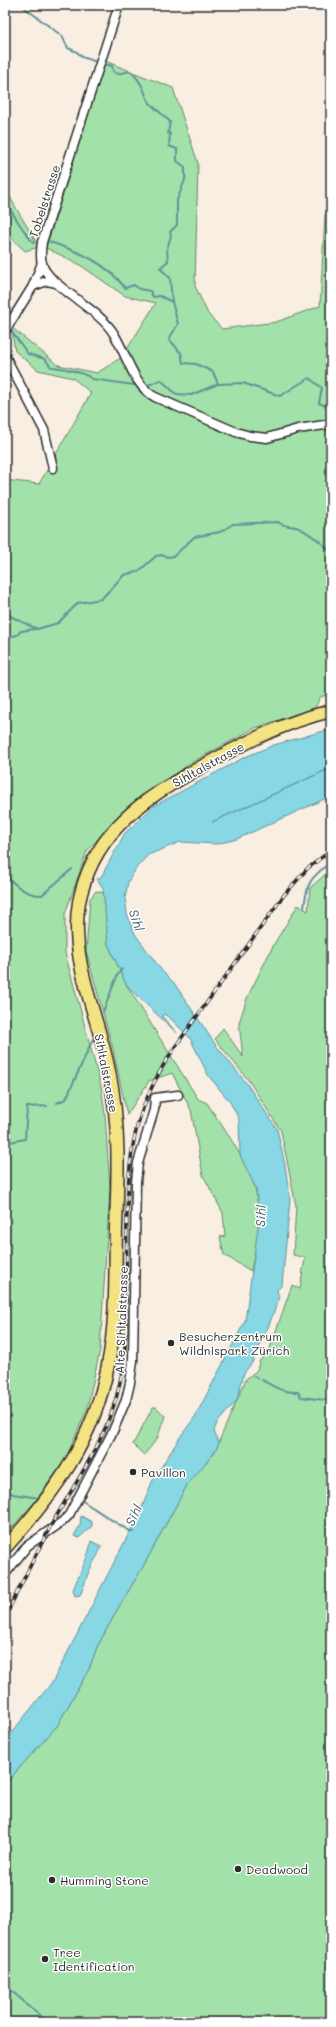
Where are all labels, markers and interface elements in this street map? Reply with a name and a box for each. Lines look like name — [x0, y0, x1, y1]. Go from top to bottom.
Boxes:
street label: Tobelstrasse — [25, 163, 63, 239]
street label: Sihltalstrasse — [169, 738, 247, 790]
water label: Sihl — [126, 907, 149, 934]
street label: Sihltalstrasse — [92, 1032, 122, 1114]
water label: Sihl — [251, 1204, 269, 1227]
street label: Alte Sihltalstrasse — [111, 1266, 131, 1374]
place label: Besucherzentrum Wildnispark Zürich — [179, 1328, 289, 1358]
marker: Besucherzentrum Wildnispark Zürich — [166, 1338, 176, 1348]
place label: Pavillon — [141, 1464, 186, 1480]
marker: Pavillon — [128, 1467, 138, 1477]
water label: Sihl — [121, 1501, 146, 1529]
place label: Deadwood — [246, 1861, 308, 1877]
marker: Deadwood — [233, 1864, 243, 1874]
place label: Humming Stone — [60, 1872, 149, 1888]
marker: Humming Stone — [47, 1875, 57, 1885]
place label: Tree Identification — [53, 1944, 134, 1974]
marker: Tree Identification — [40, 1954, 50, 1964]

